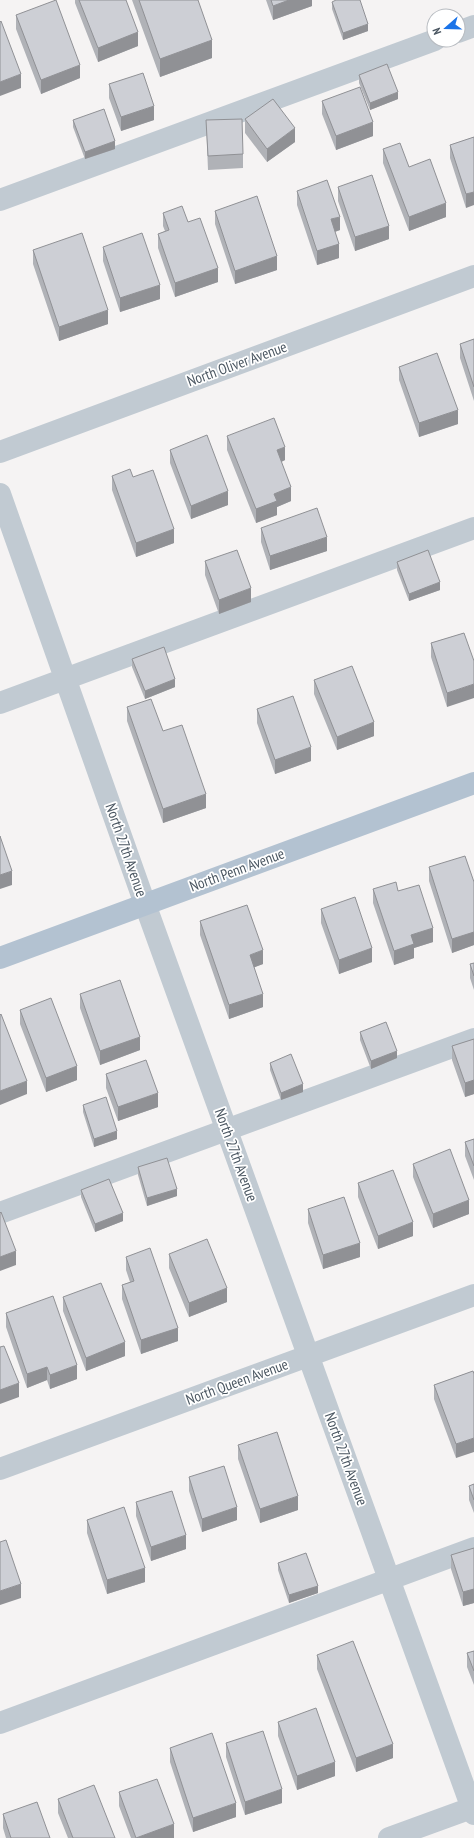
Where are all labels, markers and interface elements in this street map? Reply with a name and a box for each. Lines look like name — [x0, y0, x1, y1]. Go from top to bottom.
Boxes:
north arrow — [426, 8, 466, 48]
text: N — [429, 26, 444, 37]
street label: North Oliver Avenue — [184, 337, 289, 390]
street label: North 27th Avenue — [102, 801, 151, 899]
street label: North Penn Avenue — [187, 844, 287, 895]
street label: North 27th Avenue — [211, 1106, 262, 1204]
street label: North Queen Avenue — [183, 1354, 290, 1409]
street label: North 27th Avenue — [321, 1410, 372, 1508]

